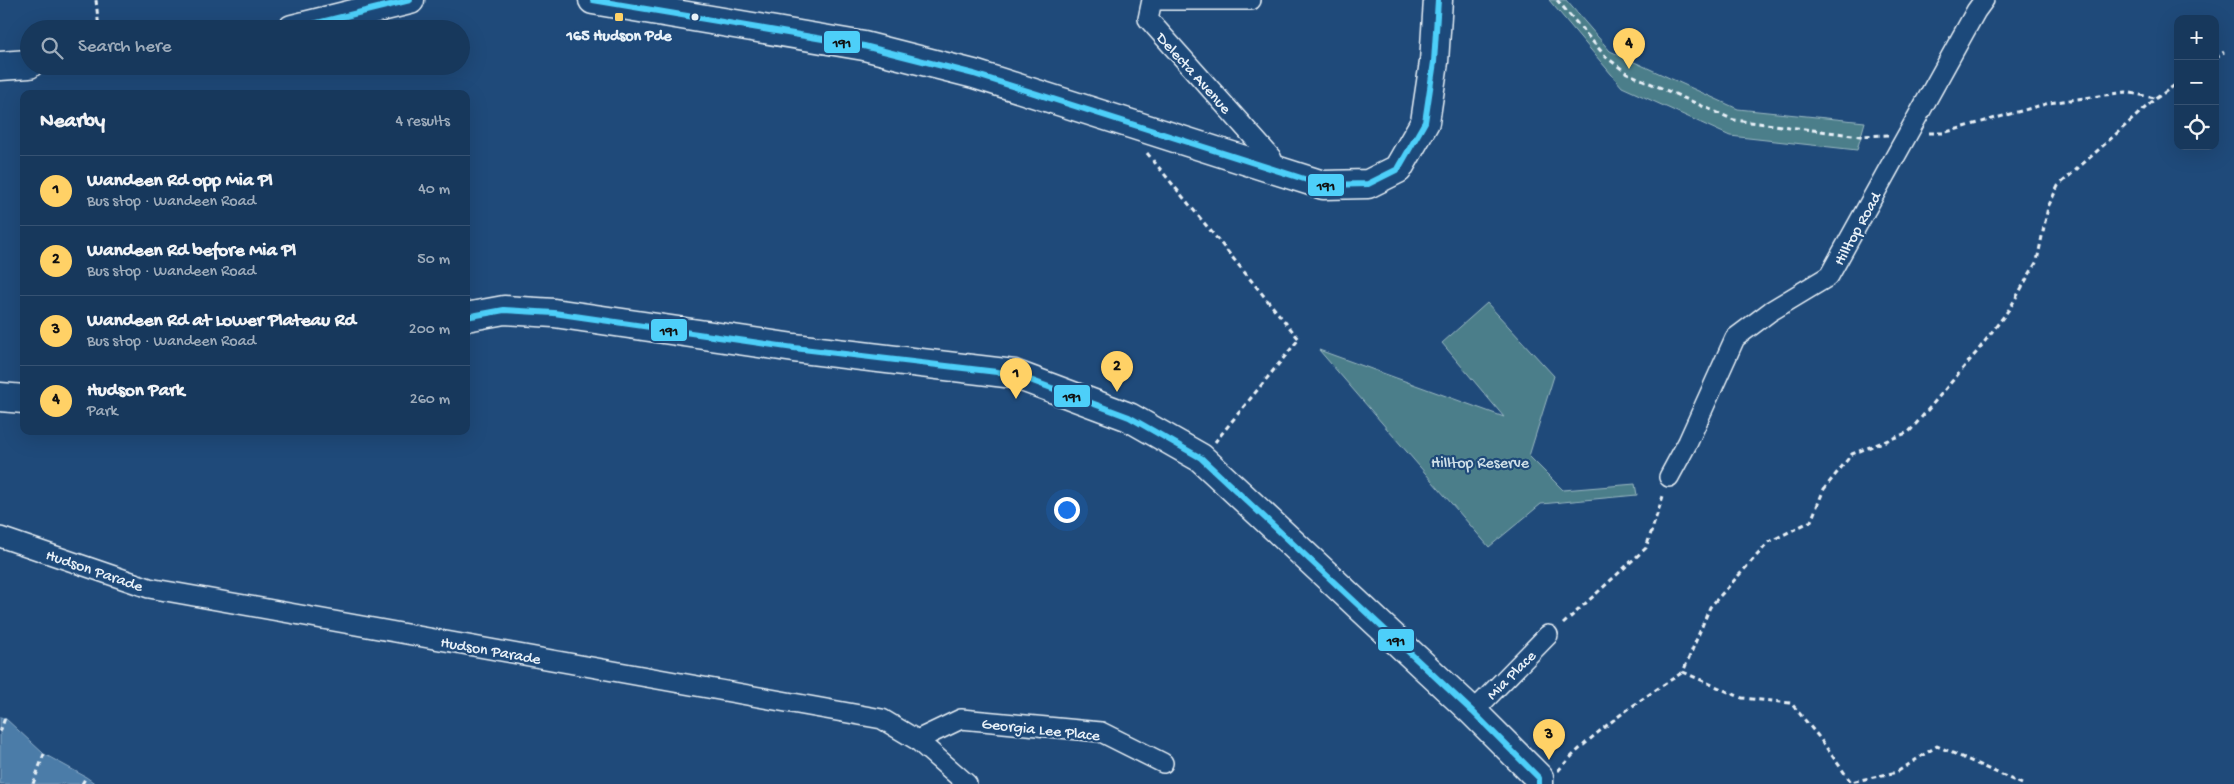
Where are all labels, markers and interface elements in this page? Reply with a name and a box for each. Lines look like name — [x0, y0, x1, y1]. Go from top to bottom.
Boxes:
marker: 165 Hudson Pde — [613, 11, 625, 23]
unlabelled marker — [690, 12, 700, 22]
map controls — [2174, 15, 2219, 150]
button: + — [2174, 15, 2219, 60]
search box — [20, 20, 470, 75]
place label: 165 Hudson Pde — [566, 28, 672, 47]
pin: 4 — [1613, 28, 1645, 69]
street label: Delecta Avenue — [1150, 29, 1234, 120]
line badge: 191 — [823, 30, 861, 54]
icon: search — [38, 34, 66, 62]
text: Search here — [78, 36, 172, 59]
text: 191 — [832, 36, 852, 53]
button: − — [2174, 60, 2219, 105]
button: locate — [2174, 105, 2219, 150]
text: Nearby — [40, 110, 105, 135]
text: 4 results — [395, 113, 450, 132]
text: Wandeen Rd opp Mia Pl — [87, 170, 273, 193]
line badge: 191 — [1307, 173, 1345, 197]
text: 191 — [1316, 179, 1336, 196]
text: 1 — [53, 181, 59, 200]
text: 40 m — [418, 181, 450, 200]
street label: Hilltop Road — [1831, 188, 1888, 270]
text: Bus stop · Wandeen Road — [87, 193, 256, 212]
text: Wandeen Rd before Mia Pl — [87, 240, 296, 263]
text: 2 — [52, 251, 60, 270]
text: 50 m — [417, 251, 450, 270]
text: Bus stop · Wandeen Road — [87, 263, 256, 282]
text: Wandeen Rd at Lower Plateau Rd — [87, 310, 356, 333]
line badge: 191 — [650, 318, 688, 342]
text: 3 — [52, 321, 60, 340]
text: 200 m — [409, 321, 450, 340]
text: 191 — [659, 324, 679, 341]
text: Bus stop · Wandeen Road — [87, 333, 256, 352]
pin: 2 — [1101, 351, 1133, 392]
pin: 1 — [1000, 358, 1032, 399]
text: Hudson Park — [87, 380, 185, 403]
line badge: 191 — [1053, 384, 1091, 408]
text: 191 — [1062, 390, 1082, 407]
text: 4 — [52, 391, 60, 410]
text: 260 m — [410, 391, 450, 410]
text: Park — [87, 403, 118, 422]
park label: Hilltop Reserve — [1431, 455, 1530, 474]
your location — [1054, 497, 1080, 523]
street label: Hudson Parade — [43, 547, 146, 598]
line badge: 191 — [1377, 628, 1415, 652]
street label: Hudson Parade — [439, 634, 543, 671]
text: 191 — [1386, 634, 1406, 651]
street label: Mia Place — [1484, 647, 1542, 705]
street label: Georgia Lee Place — [981, 716, 1101, 747]
pin: 3 — [1533, 719, 1565, 760]

